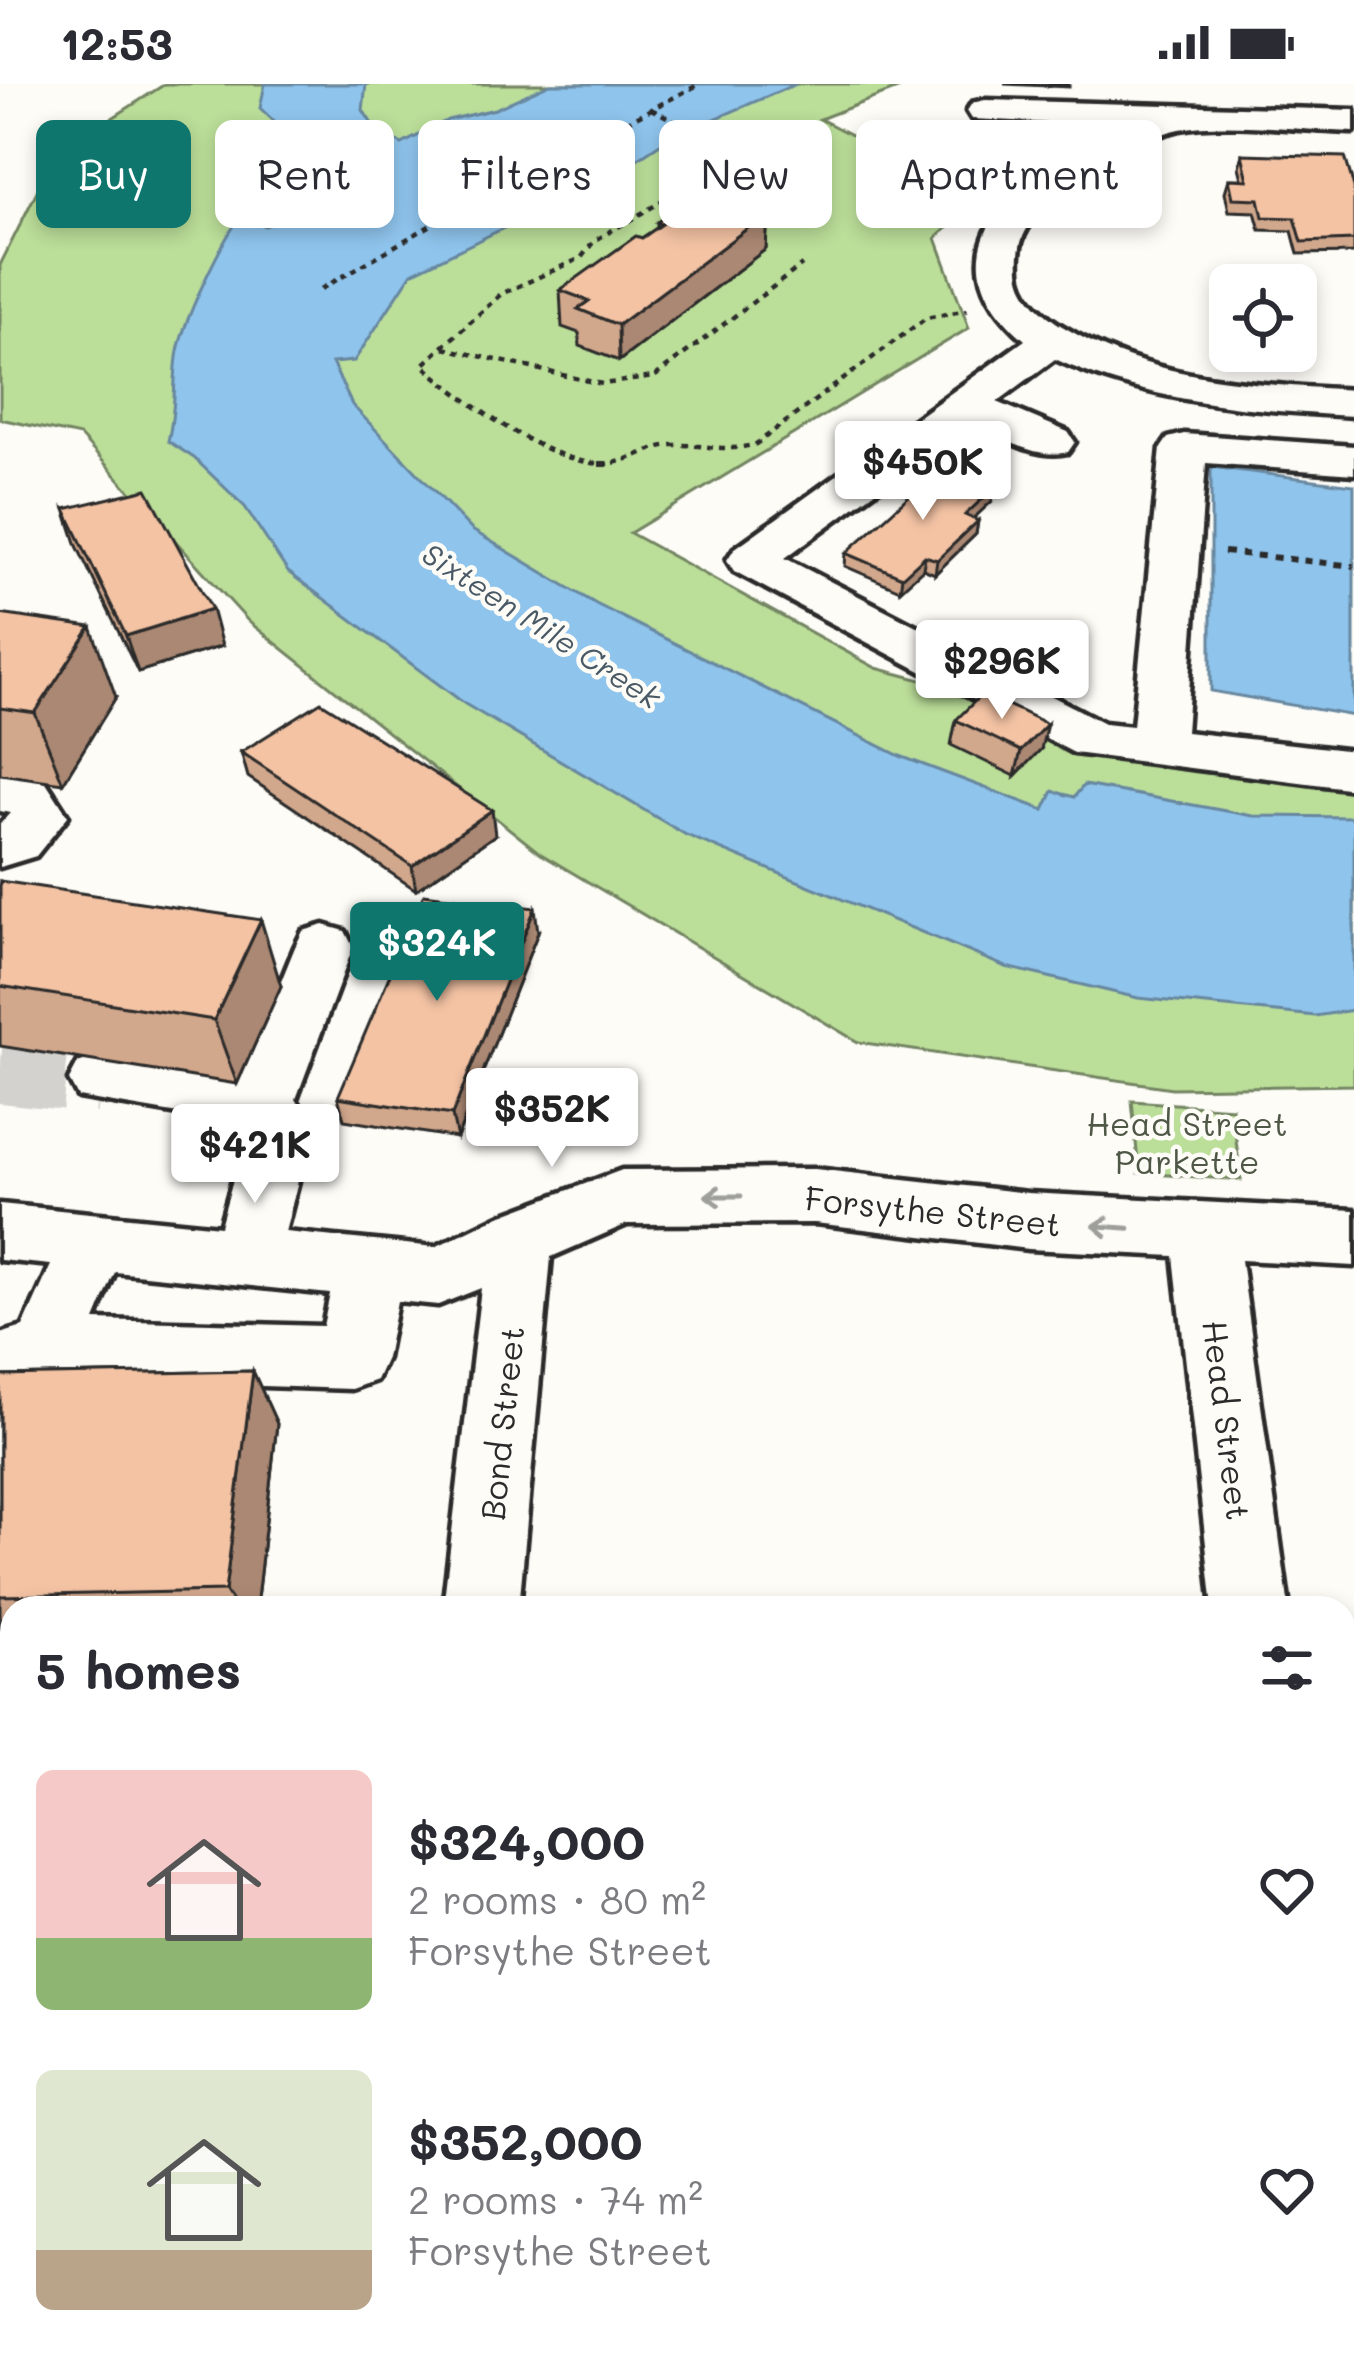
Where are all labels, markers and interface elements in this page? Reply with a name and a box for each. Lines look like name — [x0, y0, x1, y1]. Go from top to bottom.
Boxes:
text: 12:53 — [60, 13, 173, 71]
chip: Buy — [36, 120, 191, 228]
chip: Rent — [215, 120, 394, 228]
chip: Filters — [418, 120, 635, 228]
chip: New — [659, 120, 832, 228]
chip: Apartment — [856, 120, 1162, 228]
map controls — [1209, 264, 1317, 372]
button: locate — [1209, 264, 1317, 372]
pin: $450K — [839, 421, 1007, 523]
text: $450K — [862, 434, 984, 485]
water label: Sixteen Mile Creek — [415, 533, 670, 718]
pin: $296K — [918, 620, 1086, 722]
text: $296K — [943, 633, 1061, 684]
pin: $324K — [353, 902, 521, 1004]
text: $324K — [377, 915, 497, 966]
pin: $352K — [468, 1068, 636, 1170]
text: $352K — [493, 1081, 611, 1132]
park label: Head Street Parkette — [1086, 1101, 1288, 1182]
pin: $421K — [171, 1104, 339, 1206]
text: $421K — [198, 1117, 312, 1168]
street label: Forsythe Street — [803, 1175, 1063, 1246]
one-way arrow — [704, 1185, 743, 1207]
one-way arrow — [1092, 1215, 1131, 1238]
street label: Head Street — [1194, 1318, 1262, 1522]
street label: Bond Street — [469, 1324, 533, 1522]
text: 5 homes — [36, 1635, 241, 1702]
icon: filters — [1254, 1635, 1320, 1701]
text: $324,000 — [408, 1806, 645, 1873]
icon: home — [132, 1818, 276, 1962]
icon: heart — [1254, 1857, 1320, 1923]
text: 2 rooms · 80 m² — [408, 1873, 706, 1924]
text: Forsythe Street — [408, 1924, 712, 1975]
text: $352,000 — [408, 2106, 642, 2173]
icon: home — [132, 2118, 276, 2262]
icon: heart — [1254, 2157, 1320, 2223]
text: 2 rooms · 74 m² — [408, 2173, 703, 2224]
text: Forsythe Street — [408, 2224, 712, 2275]

